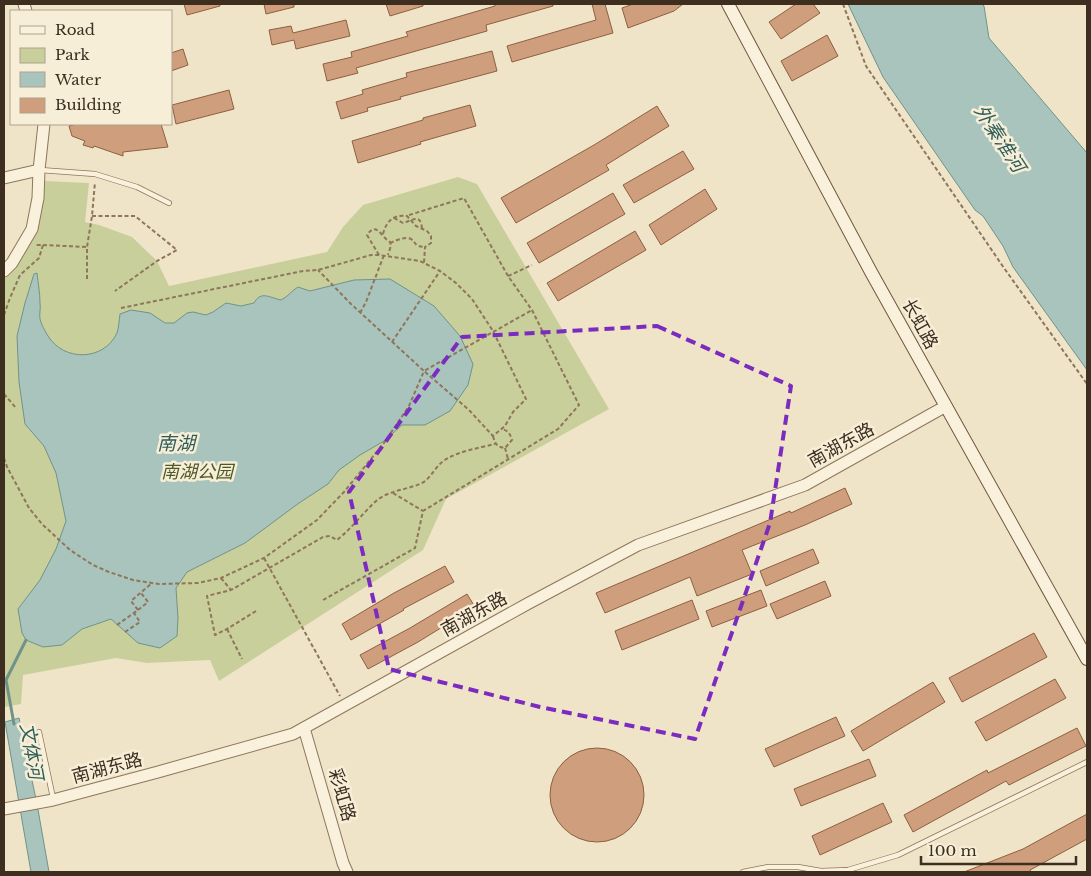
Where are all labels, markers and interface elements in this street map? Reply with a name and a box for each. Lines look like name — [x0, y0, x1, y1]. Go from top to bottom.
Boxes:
legend — [10, 10, 172, 125]
text: Road — [55, 20, 95, 39]
text: Park — [55, 45, 91, 64]
text: Water — [54, 70, 102, 89]
text: Building — [55, 95, 122, 114]
water label: 外秦淮河 — [969, 100, 1032, 180]
street label: 长虹路 — [897, 295, 943, 353]
street label: 南湖东路 — [804, 418, 878, 472]
water label: 南湖 — [157, 432, 198, 455]
park label: 南湖公园 — [161, 461, 236, 483]
street label: 南湖东路 — [437, 587, 511, 641]
water label: 文体河 — [15, 721, 48, 785]
street label: 南湖东路 — [69, 748, 145, 788]
street label: 彩虹路 — [324, 766, 360, 824]
scale bar — [921, 834, 1076, 866]
text: 100 m — [928, 841, 977, 860]

